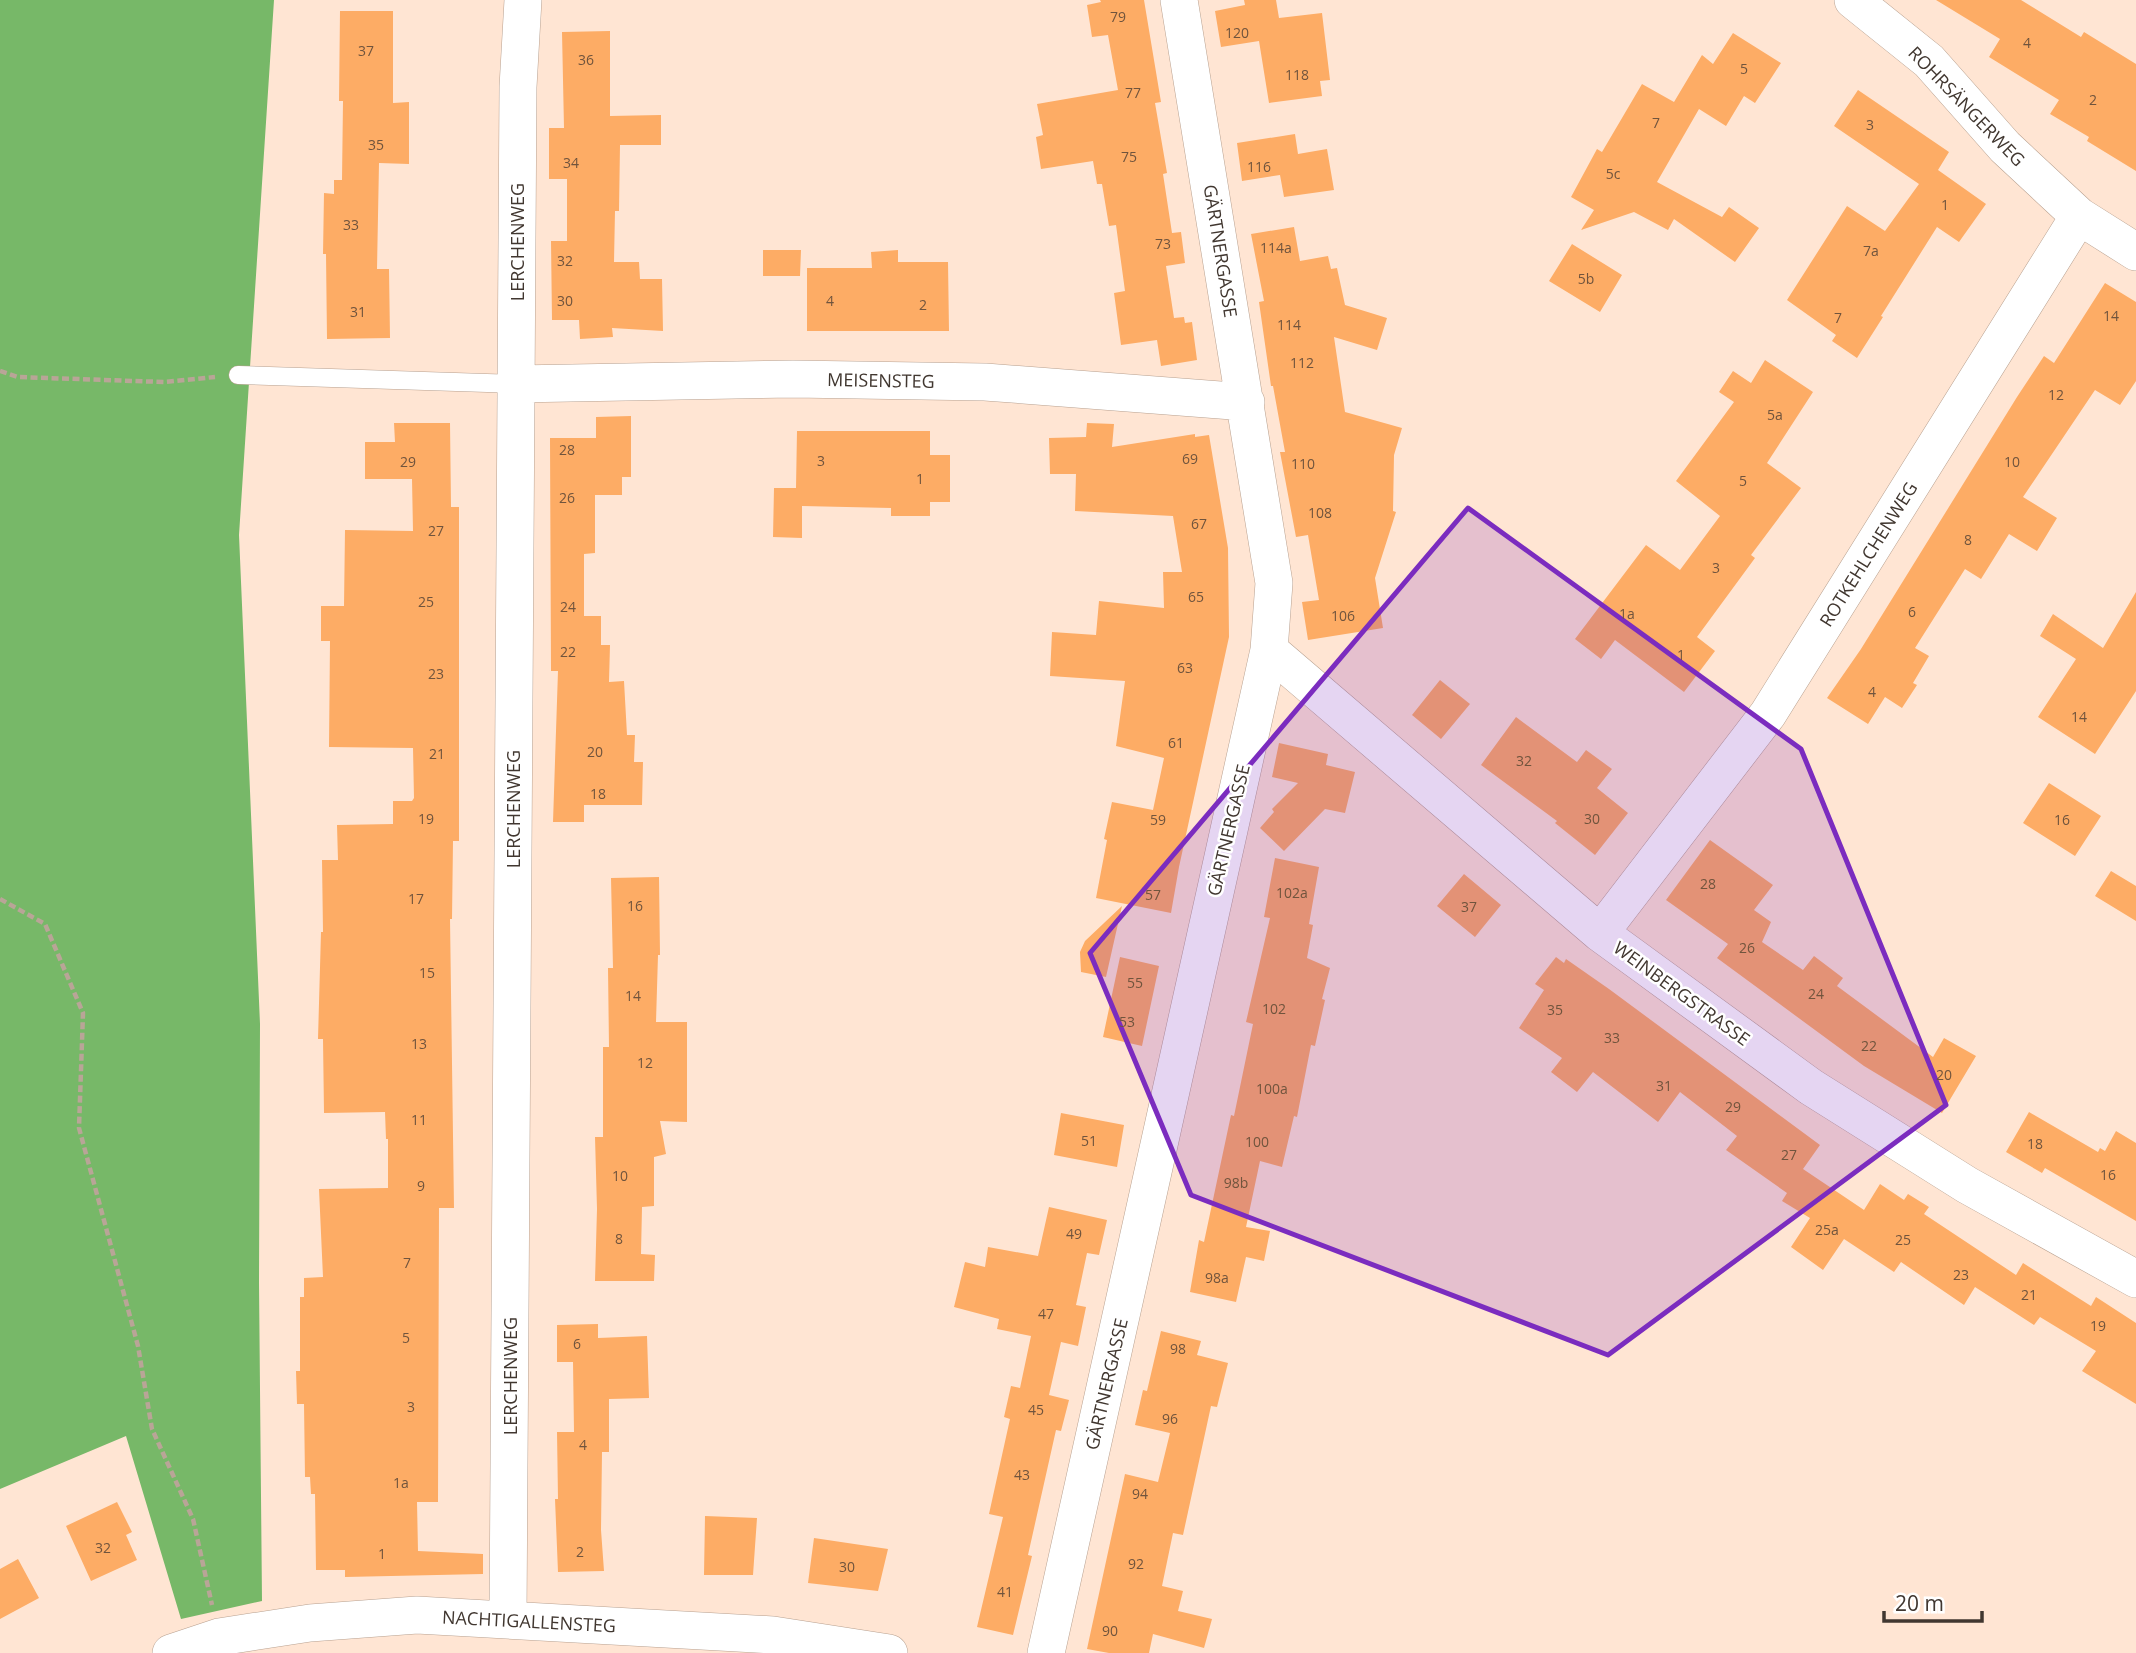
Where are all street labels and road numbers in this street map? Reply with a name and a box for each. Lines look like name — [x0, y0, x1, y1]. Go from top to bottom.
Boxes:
street label: ROHRSÄNGERWEG — [1903, 41, 2031, 171]
street label: LERCHENWEG — [505, 183, 529, 301]
street label: GÄRTNERGASSE — [1199, 183, 1243, 319]
street label: MEISENSTEG — [827, 367, 935, 393]
street label: ROTKEHLCHENWEG — [1814, 477, 1922, 631]
street label: LERCHENWEG — [501, 750, 525, 868]
street label: GÄRTNERGASSE — [1201, 762, 1255, 898]
street label: WEINBERGSTRASSE — [1609, 935, 1755, 1051]
street label: GÄRTNERGASSE — [1079, 1316, 1133, 1452]
street label: LERCHENWEG — [498, 1317, 522, 1435]
street label: NACHTIGALLENSTEG — [441, 1604, 617, 1638]

